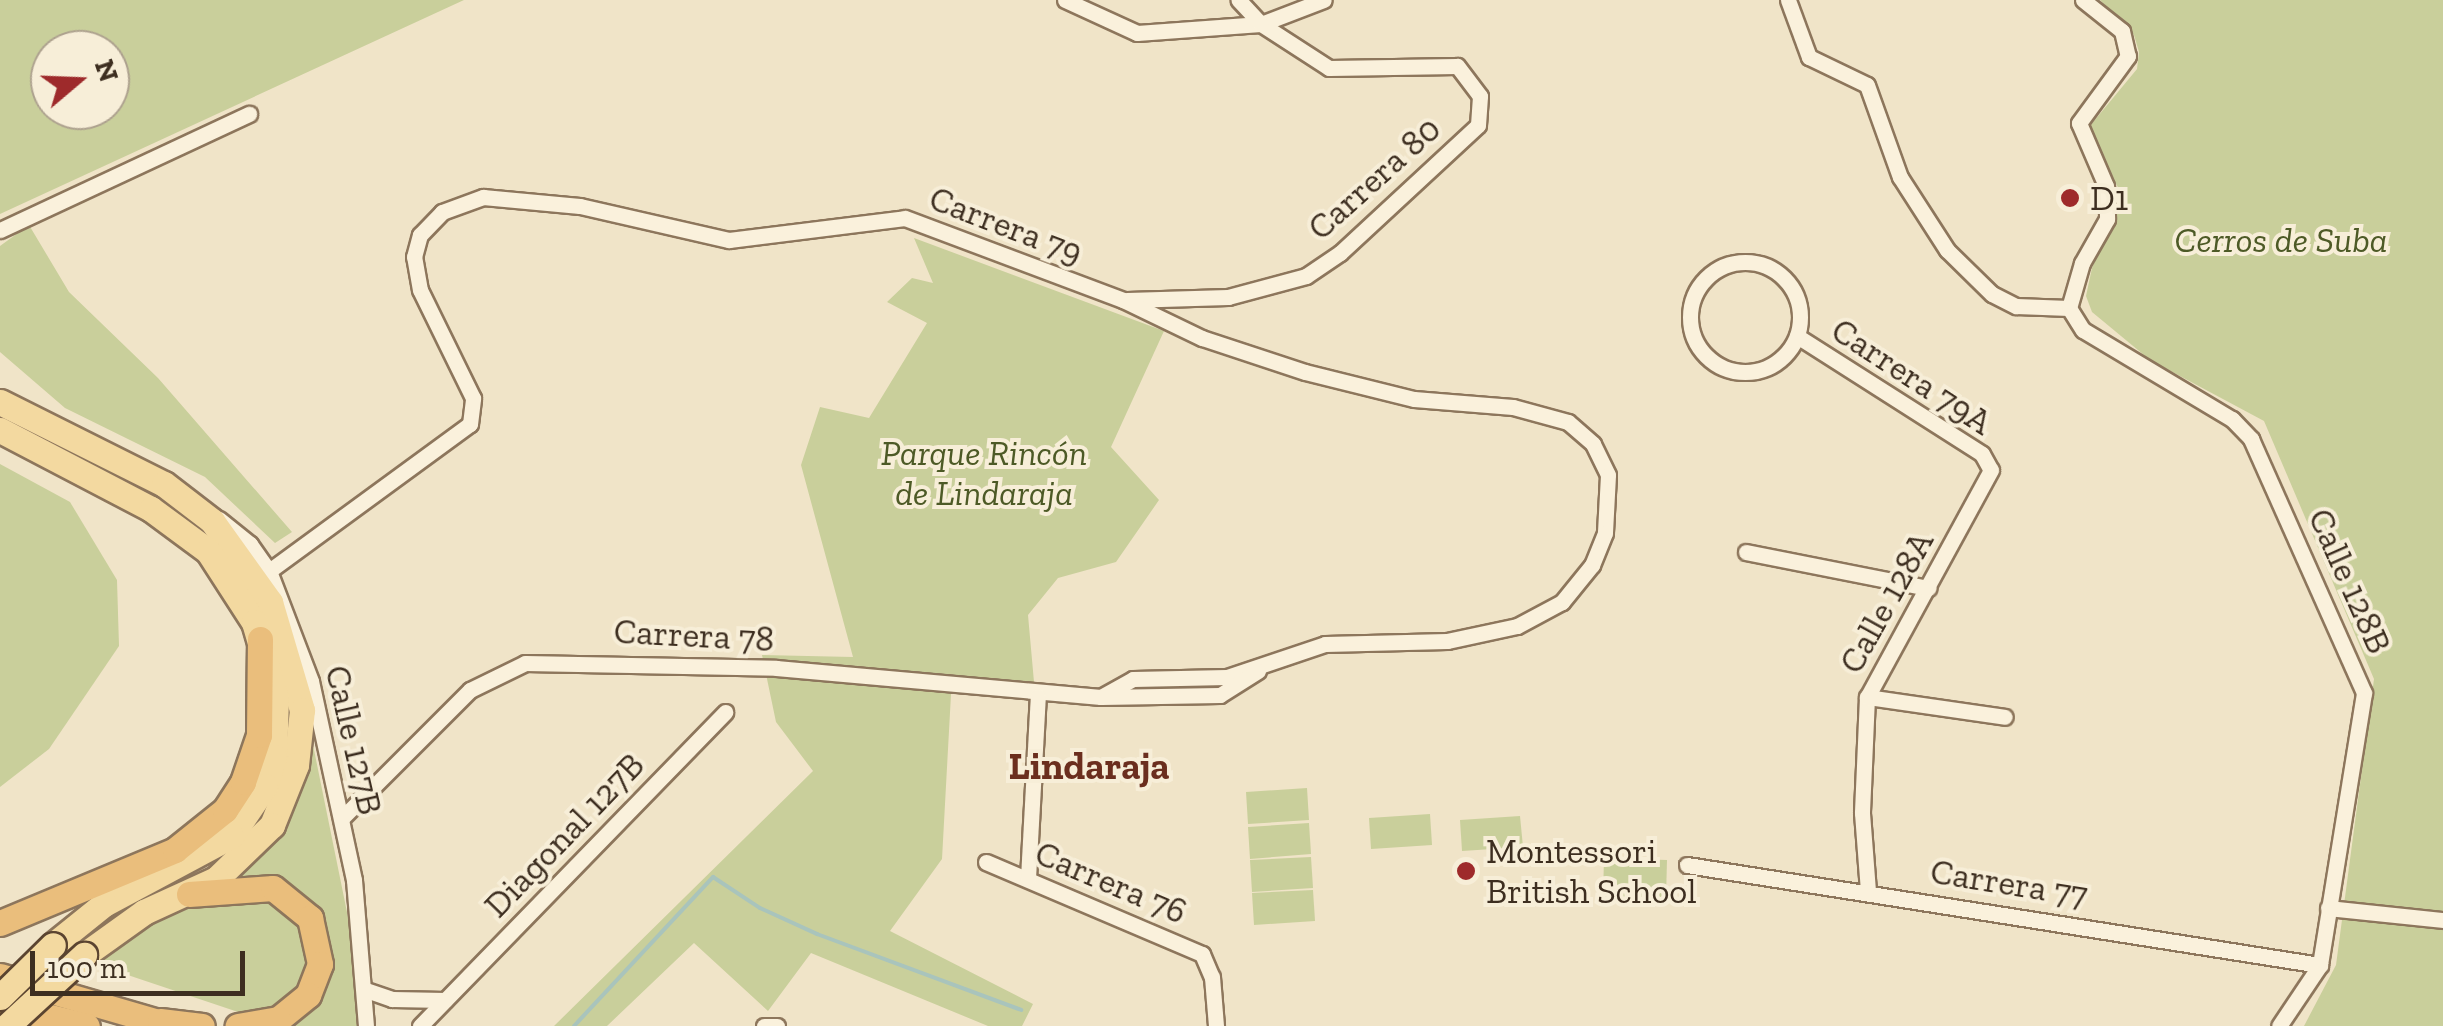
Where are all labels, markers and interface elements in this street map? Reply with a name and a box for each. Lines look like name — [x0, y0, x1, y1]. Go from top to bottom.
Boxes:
north arrow — [30, 30, 130, 130]
text: N — [88, 55, 126, 86]
street label: Carrera 80 — [1299, 108, 1449, 248]
street label: Carrera 79 — [924, 177, 1088, 273]
place label: D1 — [2090, 177, 2128, 219]
marker: D1 — [2059, 187, 2081, 209]
park label: Cerros de Suba — [2174, 219, 2388, 261]
street label: Carrera 79A — [1824, 309, 2000, 443]
park label: Parque Rincón de Lindaraja — [881, 432, 1087, 514]
street label: Calle 128B — [2299, 502, 2401, 660]
street label: Calle 128A — [1830, 524, 1942, 680]
street label: Carrera 78 — [613, 610, 775, 660]
street label: Calle 127B — [316, 661, 392, 819]
street label: Diagonal 127B — [475, 744, 653, 926]
district label: Lindaraja — [1008, 744, 1170, 790]
place label: Montessori British School — [1486, 830, 1697, 912]
street label: Carrera 76 — [1029, 831, 1193, 933]
street label: Carrera 77 — [1928, 850, 2090, 916]
marker: Montessori British School — [1455, 860, 1477, 882]
scale bar — [35, 931, 250, 993]
text: 100 m — [47, 950, 126, 986]

